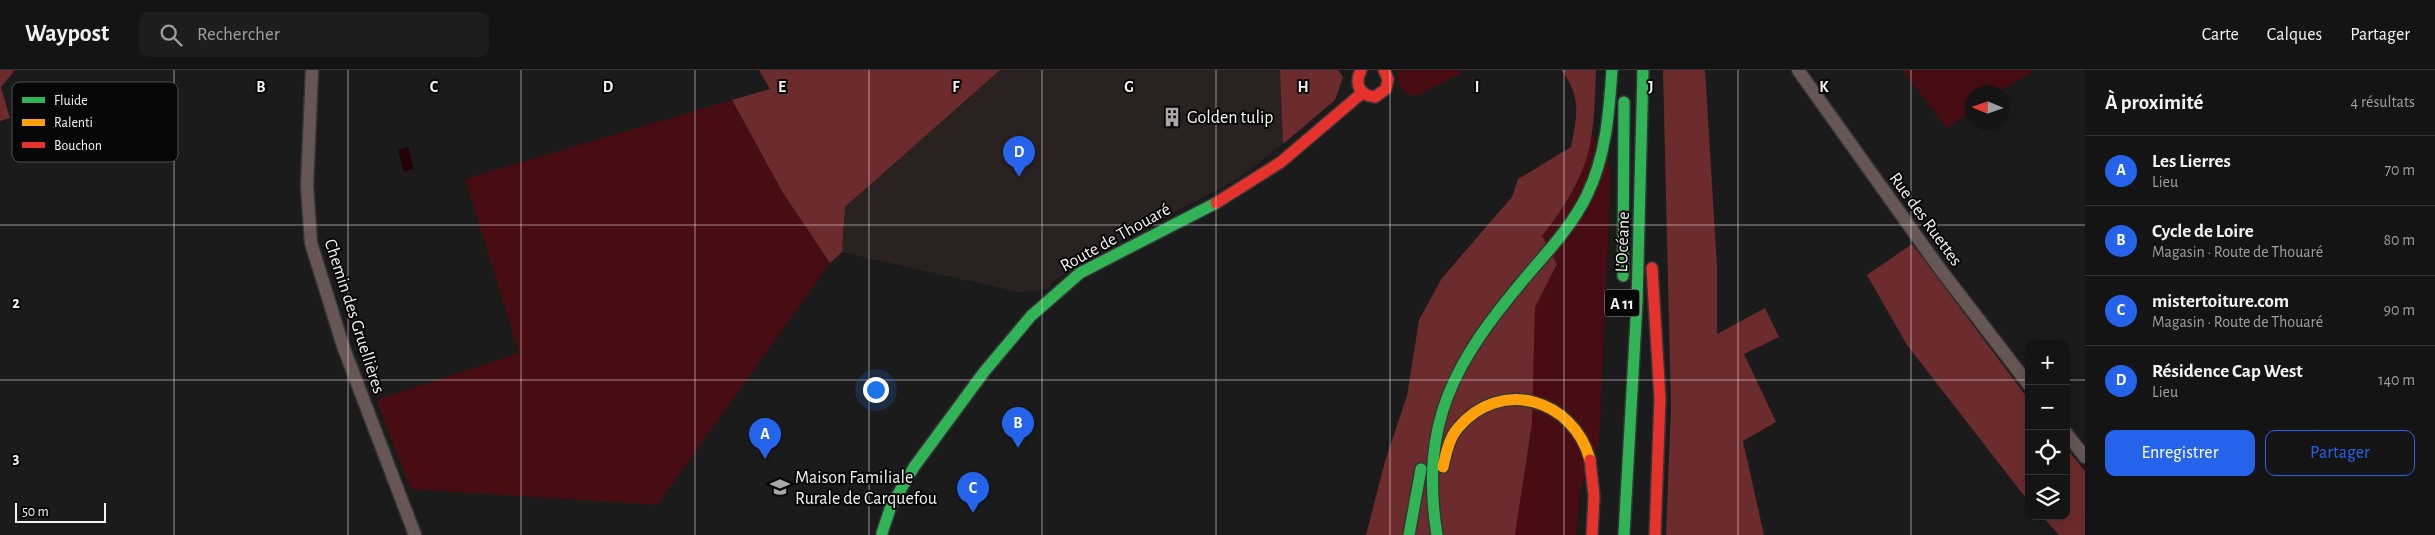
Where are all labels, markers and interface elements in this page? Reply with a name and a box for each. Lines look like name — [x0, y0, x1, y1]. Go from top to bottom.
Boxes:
search box — [139, 12, 489, 57]
icon: search — [157, 21, 185, 49]
text: Waypost — [25, 22, 109, 46]
text: Rechercher — [197, 25, 280, 44]
text: Carte — [2202, 26, 2239, 44]
text: Calques — [2267, 26, 2322, 44]
text: Partager — [2350, 26, 2410, 44]
text: B — [256, 79, 266, 95]
text: C — [430, 79, 439, 95]
text: D — [603, 79, 614, 95]
text: E — [778, 79, 786, 95]
text: F — [952, 79, 960, 95]
text: G — [1124, 79, 1134, 95]
text: H — [1297, 79, 1309, 95]
text: I — [1475, 79, 1479, 95]
text: J — [1648, 79, 1654, 95]
text: K — [1819, 79, 1829, 95]
legend — [12, 82, 178, 162]
north arrow — [1965, 85, 2010, 130]
text: À proximité — [2105, 92, 2203, 113]
text: Fluide — [54, 94, 88, 108]
text: 4 résultats — [2351, 94, 2415, 110]
building icon: Golden tulip — [1161, 106, 1183, 128]
place label: Golden tulip — [1187, 109, 1274, 127]
text: Ralenti — [54, 116, 93, 130]
pin: D — [1003, 136, 1035, 177]
text: Bouchon — [54, 139, 102, 153]
text: Les Lierres — [2152, 152, 2231, 171]
text: A — [2116, 162, 2126, 178]
text: 70 m — [2384, 162, 2415, 178]
street label: Rue des Ruettes — [1885, 170, 1965, 270]
text: Lieu — [2152, 174, 2178, 190]
street label: Route de Thouaré — [1057, 200, 1174, 276]
street label: L’Océane — [1613, 211, 1633, 273]
text: Cycle de Loire — [2152, 222, 2254, 241]
text: B — [2116, 232, 2126, 248]
text: 80 m — [2384, 232, 2415, 248]
street label: Chemin des Gruellières — [321, 237, 388, 396]
text: Magasin · Route de Thouaré — [2152, 244, 2323, 260]
road number: A 11 — [1604, 290, 1640, 317]
text: mistertoiture.com — [2152, 292, 2289, 311]
text: 2 — [12, 295, 20, 311]
text: C — [2117, 302, 2125, 318]
text: 90 m — [2384, 302, 2415, 318]
text: Magasin · Route de Thouaré — [2152, 314, 2323, 330]
map controls — [2025, 340, 2070, 520]
button: + — [2025, 340, 2070, 385]
text: Résidence Cap West — [2152, 362, 2303, 381]
text: D — [2116, 372, 2126, 388]
text: 140 m — [2378, 372, 2415, 388]
your location — [863, 377, 889, 403]
text: Lieu — [2152, 384, 2178, 400]
button: − — [2025, 385, 2070, 430]
pin: B — [1002, 407, 1034, 448]
pin: A — [749, 418, 781, 459]
button: locate — [2025, 430, 2070, 475]
button: Enregistrer — [2105, 430, 2255, 476]
button: Partager — [2265, 430, 2415, 476]
text: 3 — [13, 450, 20, 466]
place label: Maison Familiale Rurale de Carquefou — [795, 469, 937, 508]
pin: C — [957, 472, 989, 513]
button: layers — [2025, 475, 2070, 520]
school or university icon: Maison Familiale Rurale de Carquefou — [769, 476, 791, 498]
scale bar — [15, 500, 106, 523]
text: 50 m — [22, 505, 49, 519]

